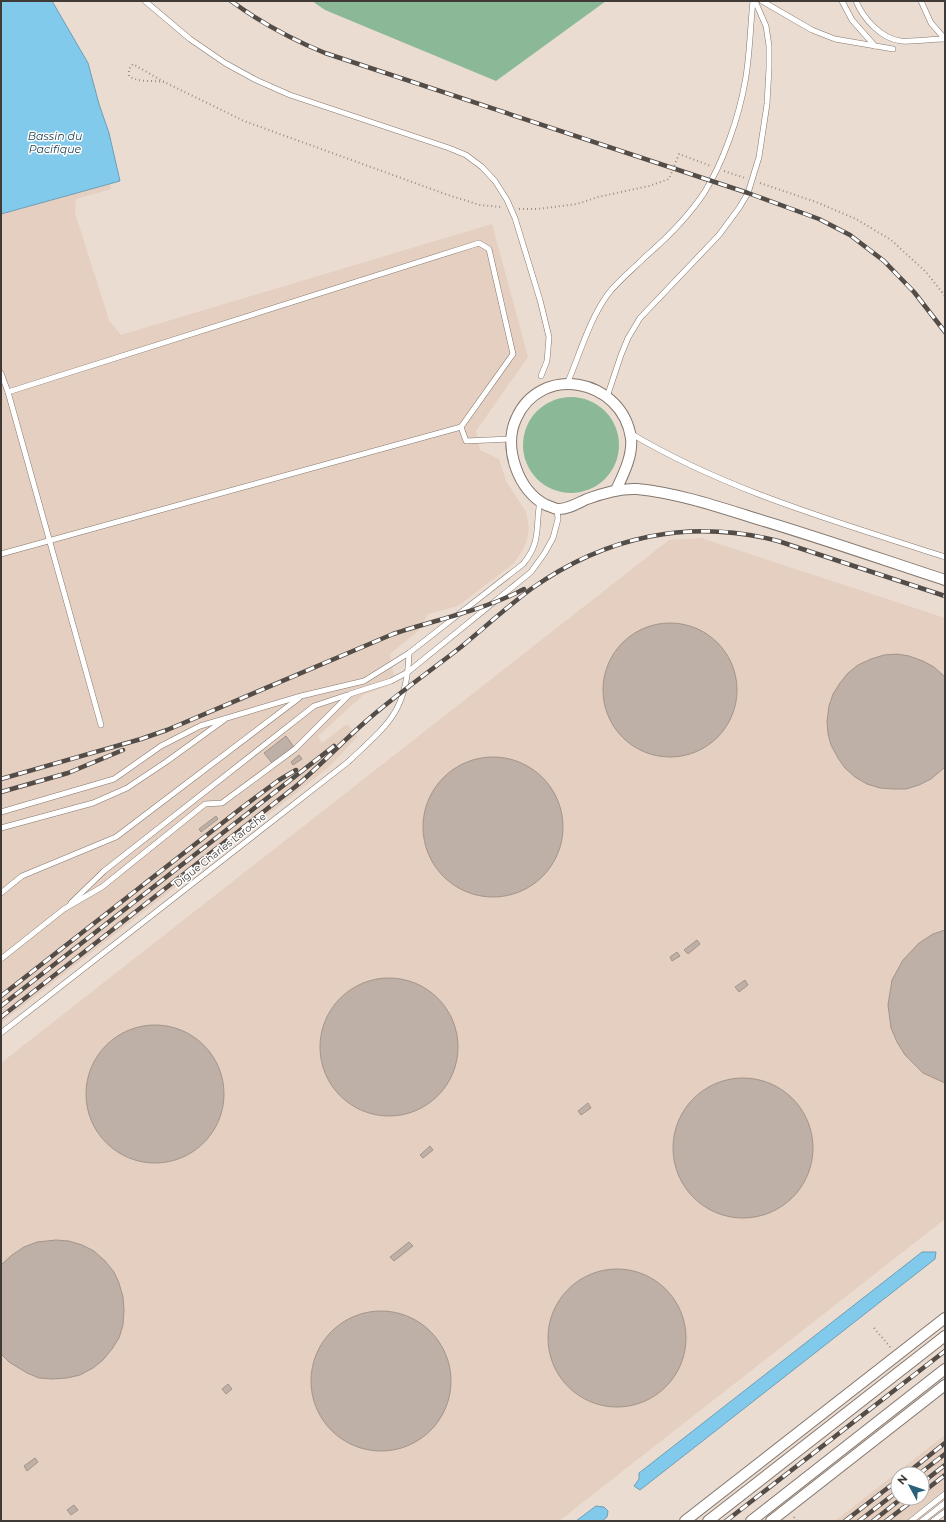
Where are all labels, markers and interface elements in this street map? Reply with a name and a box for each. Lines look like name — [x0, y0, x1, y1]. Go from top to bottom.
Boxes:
water label: Bassin du Pacifique — [28, 129, 82, 156]
street label: Digue Charles Laroche — [171, 810, 269, 890]
north arrow — [890, 1466, 930, 1506]
text: N — [894, 1472, 911, 1487]

